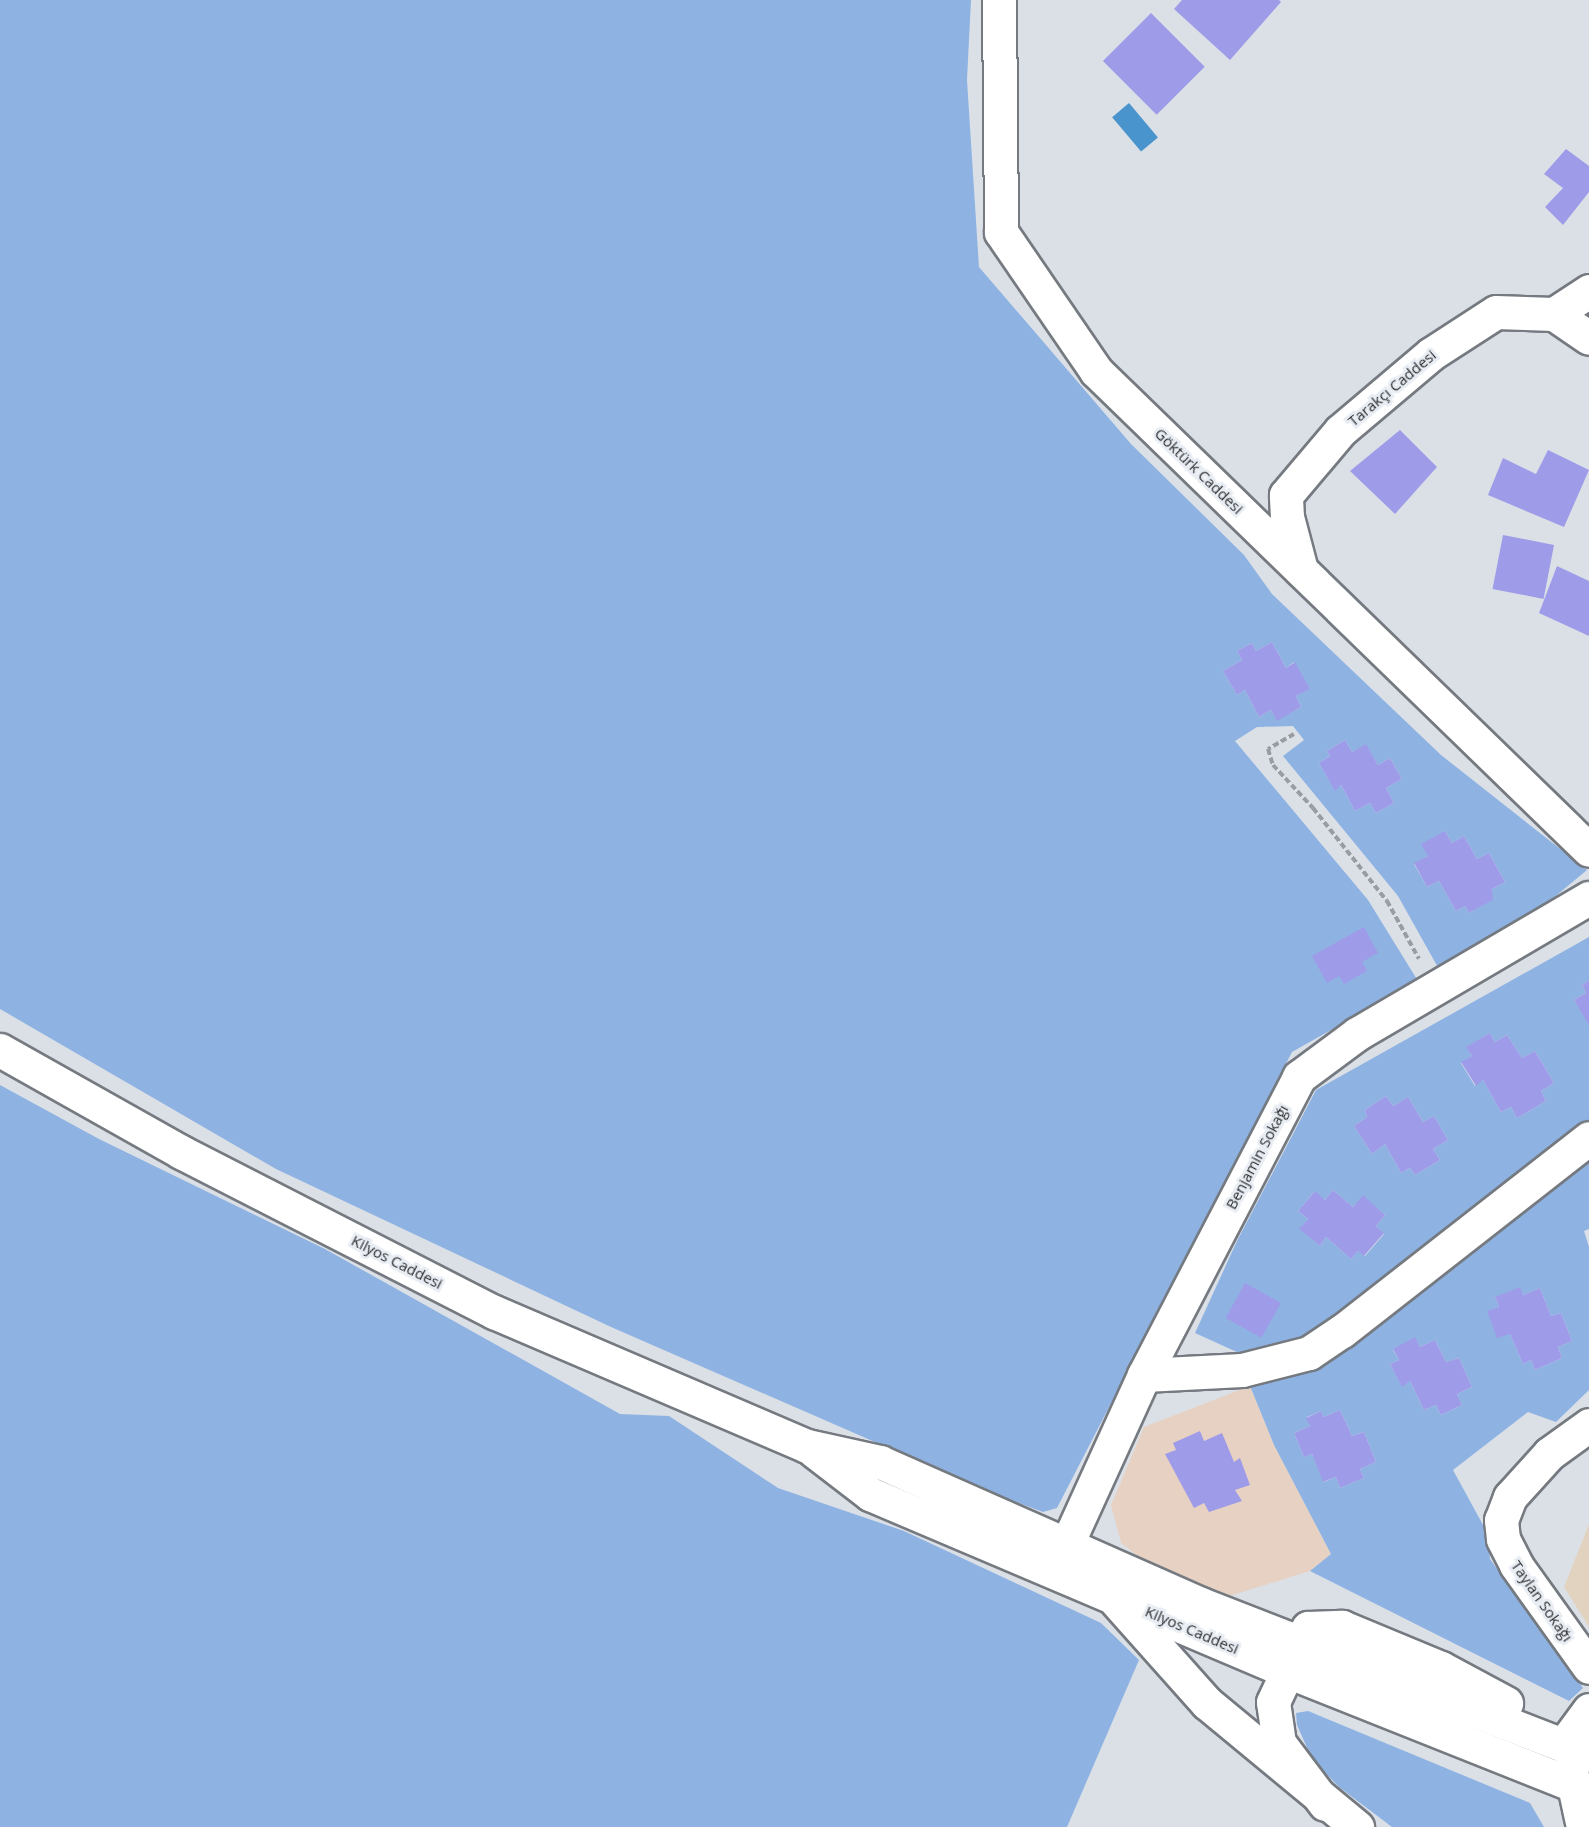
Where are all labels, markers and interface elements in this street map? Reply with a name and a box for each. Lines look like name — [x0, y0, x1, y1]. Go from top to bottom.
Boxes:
street label: Tarakçı Caddesi — [1344, 346, 1440, 430]
street label: Göktürk Caddesi — [1151, 424, 1247, 518]
street label: Benjamin Sokağı — [1222, 1102, 1292, 1212]
street label: Kilyos Caddesi — [348, 1231, 446, 1293]
street label: Taylan Sokağı — [1507, 1557, 1577, 1645]
street label: Kilyos Caddesi — [1143, 1602, 1241, 1658]

